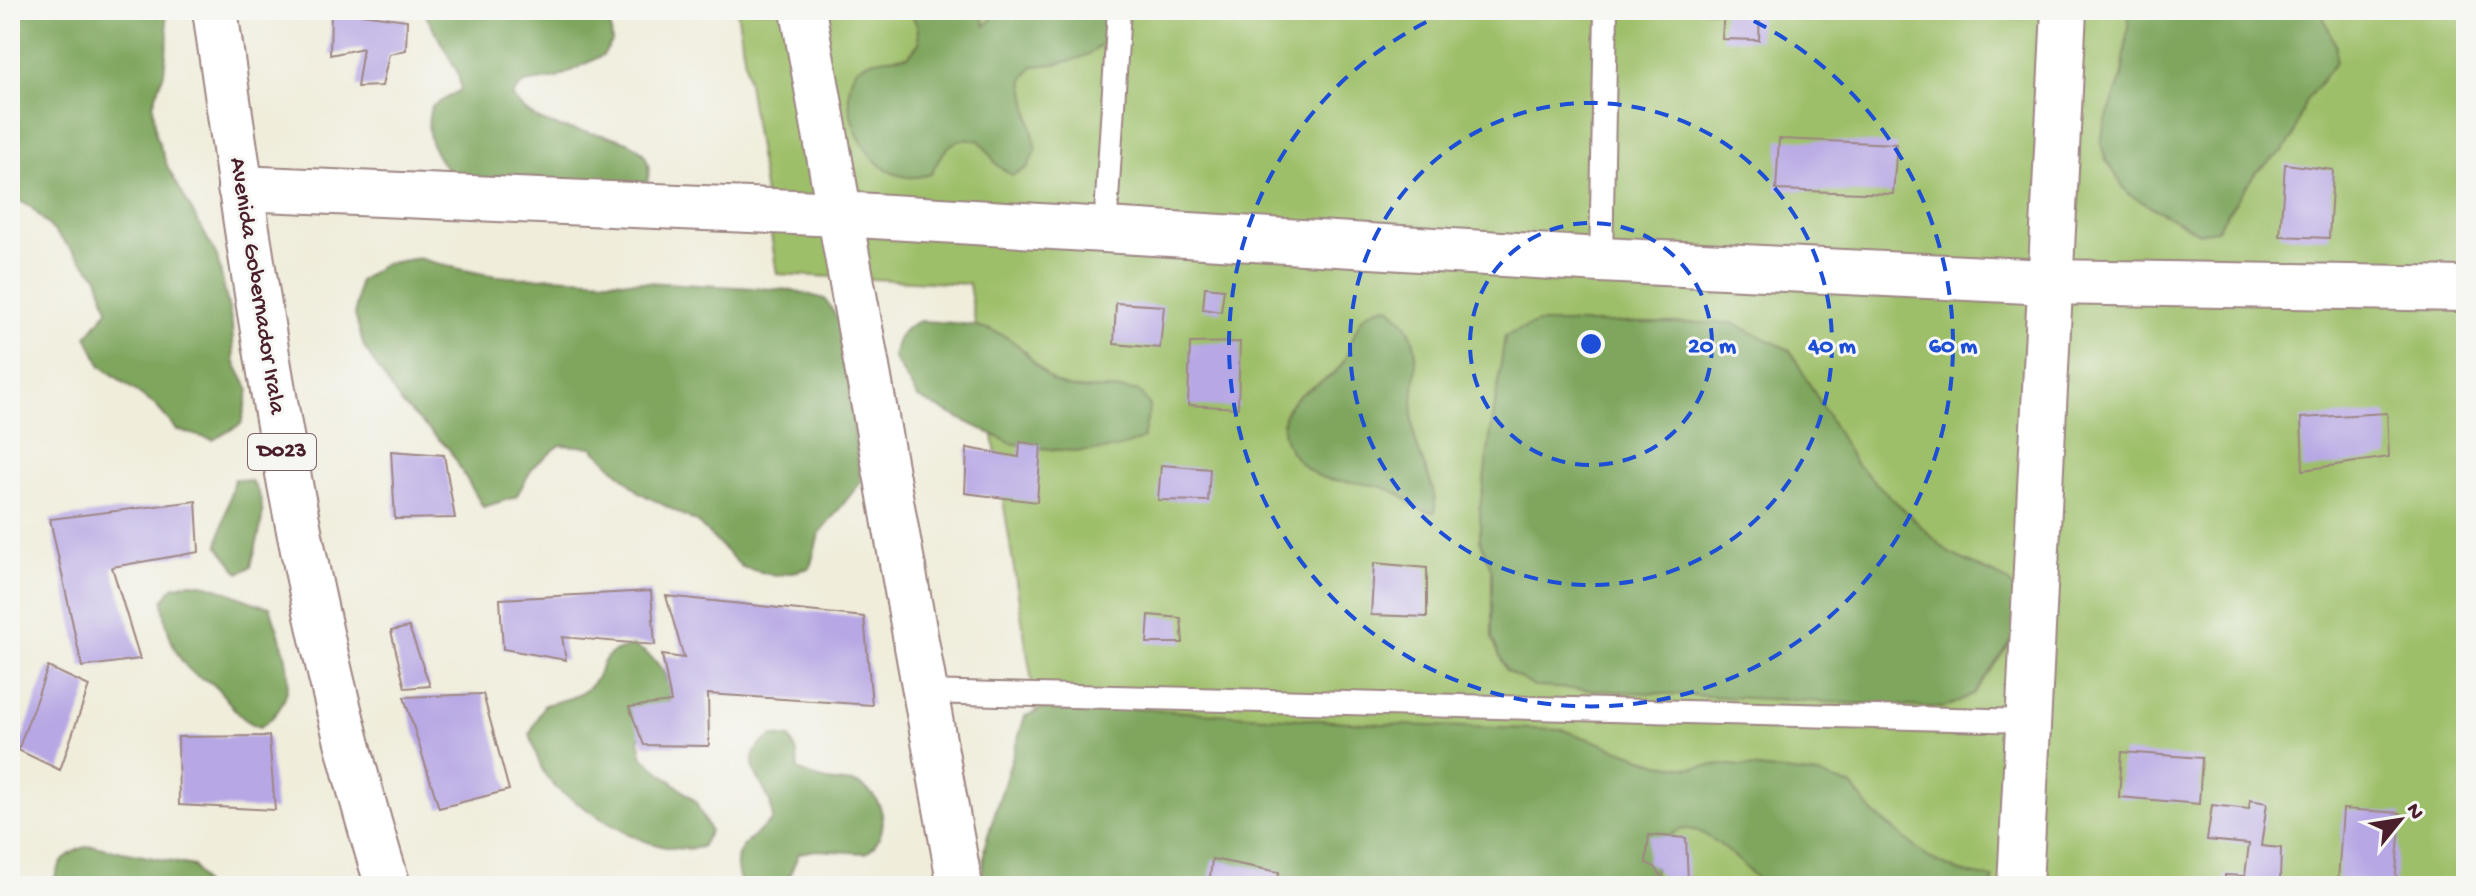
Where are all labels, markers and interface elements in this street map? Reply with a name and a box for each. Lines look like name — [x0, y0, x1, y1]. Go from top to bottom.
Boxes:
street label: Avenida Gobernador Irala — [221, 156, 291, 417]
centre of rings — [1577, 330, 1605, 358]
text: 20 m — [1688, 333, 1736, 362]
text: 40 m — [1807, 333, 1856, 362]
text: 60 m — [1929, 333, 1977, 362]
road number: D023 — [248, 434, 316, 470]
north arrow — [2360, 780, 2440, 860]
text: N — [2399, 799, 2429, 825]

